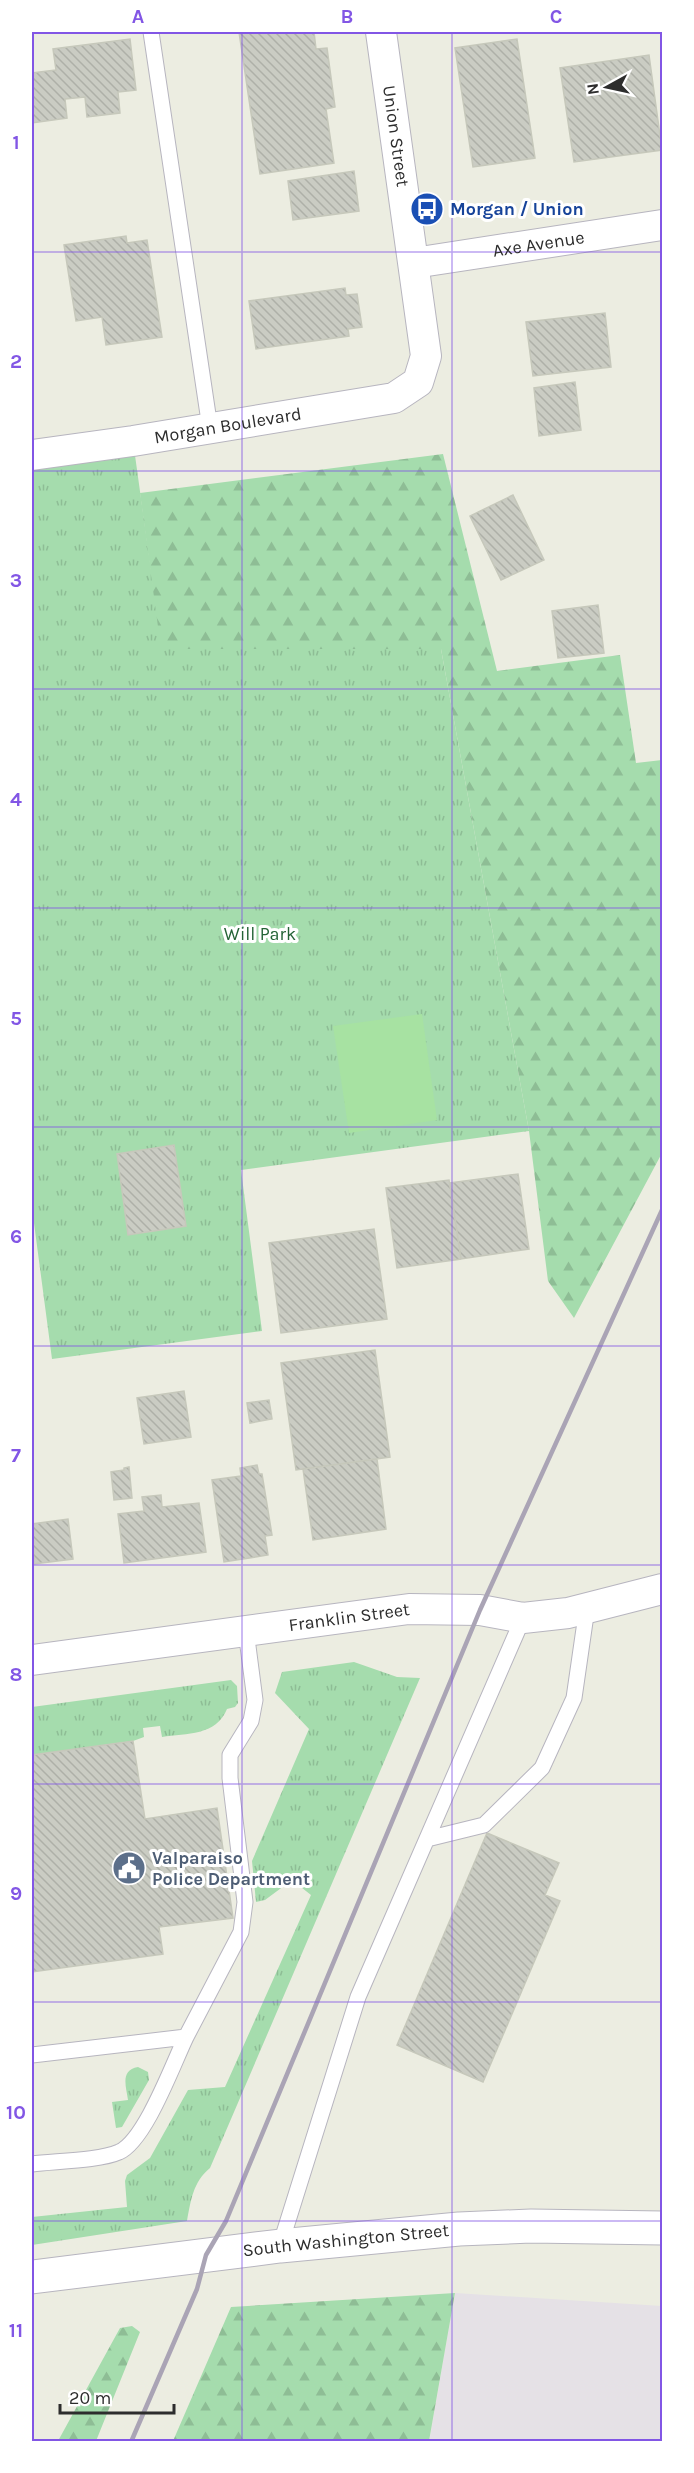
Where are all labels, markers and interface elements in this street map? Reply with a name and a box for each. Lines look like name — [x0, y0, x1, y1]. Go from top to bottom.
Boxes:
text: A — [132, 5, 145, 28]
text: B — [341, 5, 353, 28]
text: C — [550, 5, 562, 28]
north arrow — [577, 57, 637, 117]
text: N — [582, 82, 603, 96]
street label: Union Street — [378, 84, 414, 188]
text: 1 — [12, 131, 20, 154]
bus stop icon: Morgan / Union — [409, 191, 445, 227]
place label: Morgan / Union — [450, 198, 584, 220]
street label: Axe Avenue — [491, 226, 586, 262]
text: 2 — [10, 350, 22, 373]
street label: Morgan Boulevard — [152, 402, 303, 448]
text: 3 — [10, 569, 22, 592]
text: 4 — [10, 788, 22, 811]
park label: Will Park — [224, 923, 296, 945]
text: 5 — [10, 1007, 22, 1030]
text: 6 — [10, 1225, 22, 1248]
text: 7 — [11, 1444, 21, 1467]
street label: Franklin Street — [287, 1598, 411, 1636]
text: 8 — [10, 1663, 22, 1686]
place label: Valparaiso Police Department — [152, 1847, 310, 1890]
public building icon: Valparaiso Police Department — [111, 1850, 147, 1886]
text: 9 — [10, 1882, 22, 1905]
text: 10 — [6, 2101, 26, 2124]
street label: South Washington Street — [241, 2219, 450, 2262]
text: 11 — [9, 2319, 23, 2342]
scale bar — [60, 2377, 174, 2415]
text: 20 m — [69, 2387, 111, 2409]

